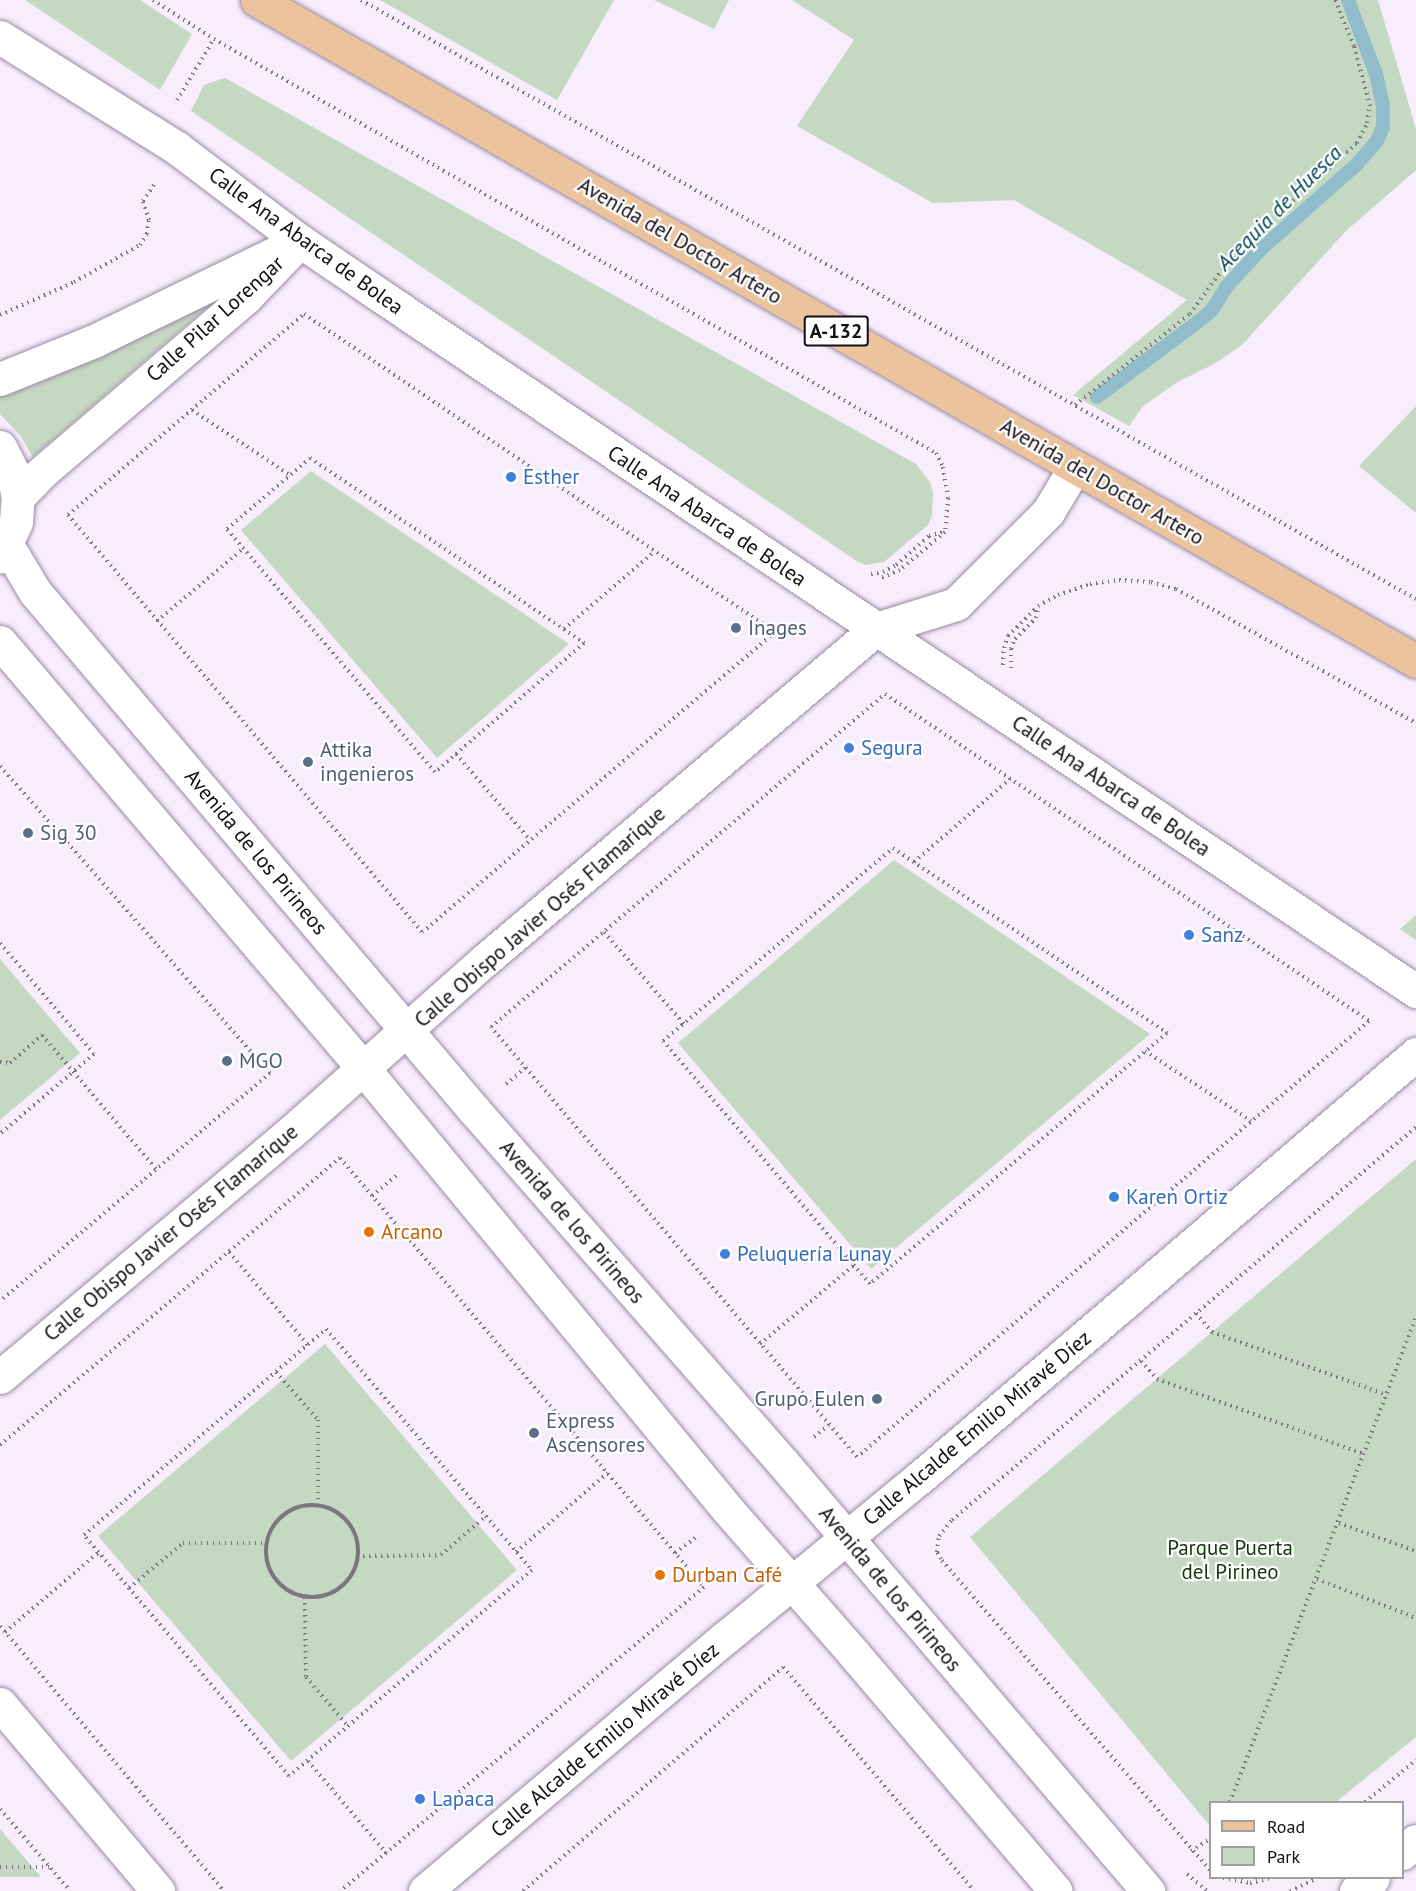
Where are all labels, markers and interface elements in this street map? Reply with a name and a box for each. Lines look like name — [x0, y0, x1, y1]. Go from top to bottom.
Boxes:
water label: Acequia de Huesca — [1211, 140, 1347, 276]
street label: Calle Ana Abarca de Bolea — [203, 162, 409, 320]
street label: Avenida del Doctor Artero — [573, 172, 787, 310]
street label: Calle Pilar Lorengar — [141, 251, 289, 387]
road number: A-132 — [803, 314, 869, 348]
street label: Avenida del Doctor Artero — [995, 413, 1209, 551]
street label: Calle Ana Abarca de Bolea — [602, 440, 812, 592]
place label: Esther — [523, 464, 580, 490]
marker: Esther — [504, 470, 518, 484]
place label: Inages — [748, 615, 807, 641]
marker: Inages — [729, 621, 743, 635]
street label: Calle Ana Abarca de Bolea — [1006, 710, 1216, 862]
place label: Segura — [861, 735, 923, 761]
place label: Attika ingenieros — [320, 737, 414, 787]
marker: Segura — [842, 741, 856, 755]
marker: Attika ingenieros — [301, 755, 315, 769]
street label: Avenida de los Pirineos — [179, 764, 333, 940]
street label: Calle Obispo Javier Osés Flamarique — [410, 801, 670, 1033]
place label: Sig 30 — [40, 820, 97, 846]
marker: Sig 30 — [21, 826, 35, 840]
place label: Sanz — [1201, 922, 1243, 948]
marker: Sanz — [1182, 928, 1196, 942]
place label: MGO — [239, 1048, 283, 1074]
marker: MGO — [220, 1054, 234, 1068]
street label: Calle Obispo Javier Osés Flamarique — [39, 1119, 303, 1347]
street label: Avenida de los Pirineos — [494, 1135, 650, 1309]
place label: Karen Ortiz — [1126, 1184, 1228, 1210]
marker: Karen Ortiz — [1107, 1190, 1121, 1204]
place label: Arcano — [381, 1219, 443, 1245]
marker: Arcano — [362, 1225, 376, 1239]
place label: Peluquería Lunay — [737, 1241, 892, 1267]
marker: Peluquería Lunay — [718, 1247, 732, 1261]
street label: Calle Alcalde Emilio Miravé Díez — [858, 1325, 1096, 1531]
place label: Grupo Eulen — [755, 1386, 865, 1412]
marker: Grupo Eulen — [870, 1392, 884, 1406]
place label: Express Ascensores — [546, 1408, 645, 1458]
marker: Express Ascensores — [527, 1426, 541, 1440]
street label: Avenida de los Pirineos — [813, 1501, 967, 1677]
park label: Parque Puerta del Pirineo — [1167, 1535, 1293, 1585]
place label: Durban Café — [672, 1562, 782, 1588]
marker: Durban Café — [653, 1568, 667, 1582]
street label: Calle Alcalde Emilio Miravé Díez — [486, 1637, 724, 1843]
place label: Lapaca — [432, 1786, 495, 1812]
marker: Lapaca — [413, 1792, 427, 1806]
legend — [1209, 1801, 1404, 1879]
text: Road — [1267, 1815, 1305, 1838]
text: Park — [1267, 1845, 1300, 1868]

